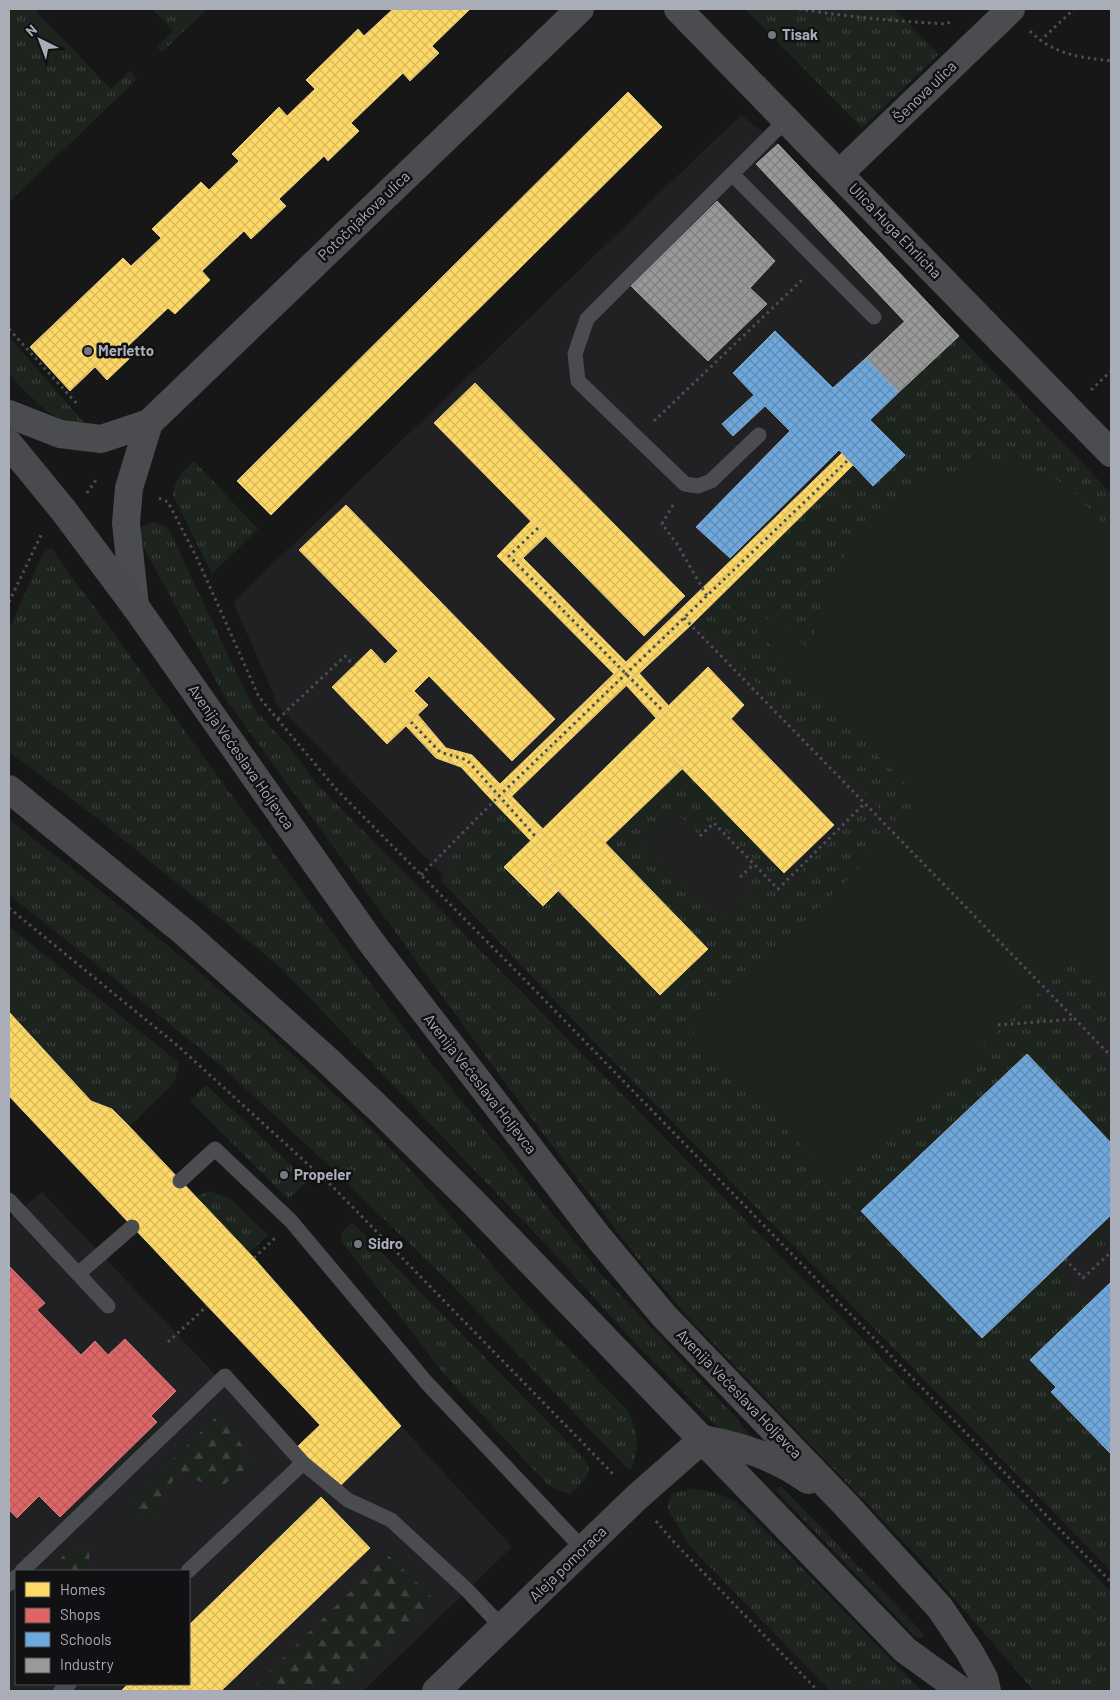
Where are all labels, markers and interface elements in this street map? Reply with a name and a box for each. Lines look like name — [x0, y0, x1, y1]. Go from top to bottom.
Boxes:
north arrow — [15, 15, 65, 65]
text: N — [22, 21, 40, 39]
place label: Tisak — [782, 25, 818, 43]
marker: Tisak — [766, 29, 778, 41]
street label: Šenova ulica — [889, 57, 960, 126]
street label: Potočnjakova ulica — [314, 167, 413, 264]
street label: Ulica Huga Ehrlicha — [846, 179, 946, 282]
place label: Merletto — [98, 341, 154, 359]
marker: Merletto — [82, 345, 94, 357]
street label: Avenija Većeslava Holjevca — [185, 681, 299, 832]
street label: Avenija Većeslava Holjevca — [421, 1010, 541, 1157]
place label: Propeler — [294, 1165, 351, 1183]
marker: Propeler — [278, 1169, 290, 1181]
place label: Sidro — [368, 1234, 403, 1252]
marker: Sidro — [352, 1238, 364, 1250]
street label: Avenija Većeslava Holjevca — [673, 1325, 806, 1462]
street label: Aleja pomoraca — [525, 1522, 610, 1605]
legend — [15, 1570, 190, 1685]
text: Homes — [60, 1580, 105, 1598]
text: Shops — [60, 1605, 100, 1623]
text: Schools — [60, 1630, 112, 1648]
text: Industry — [60, 1655, 114, 1673]

